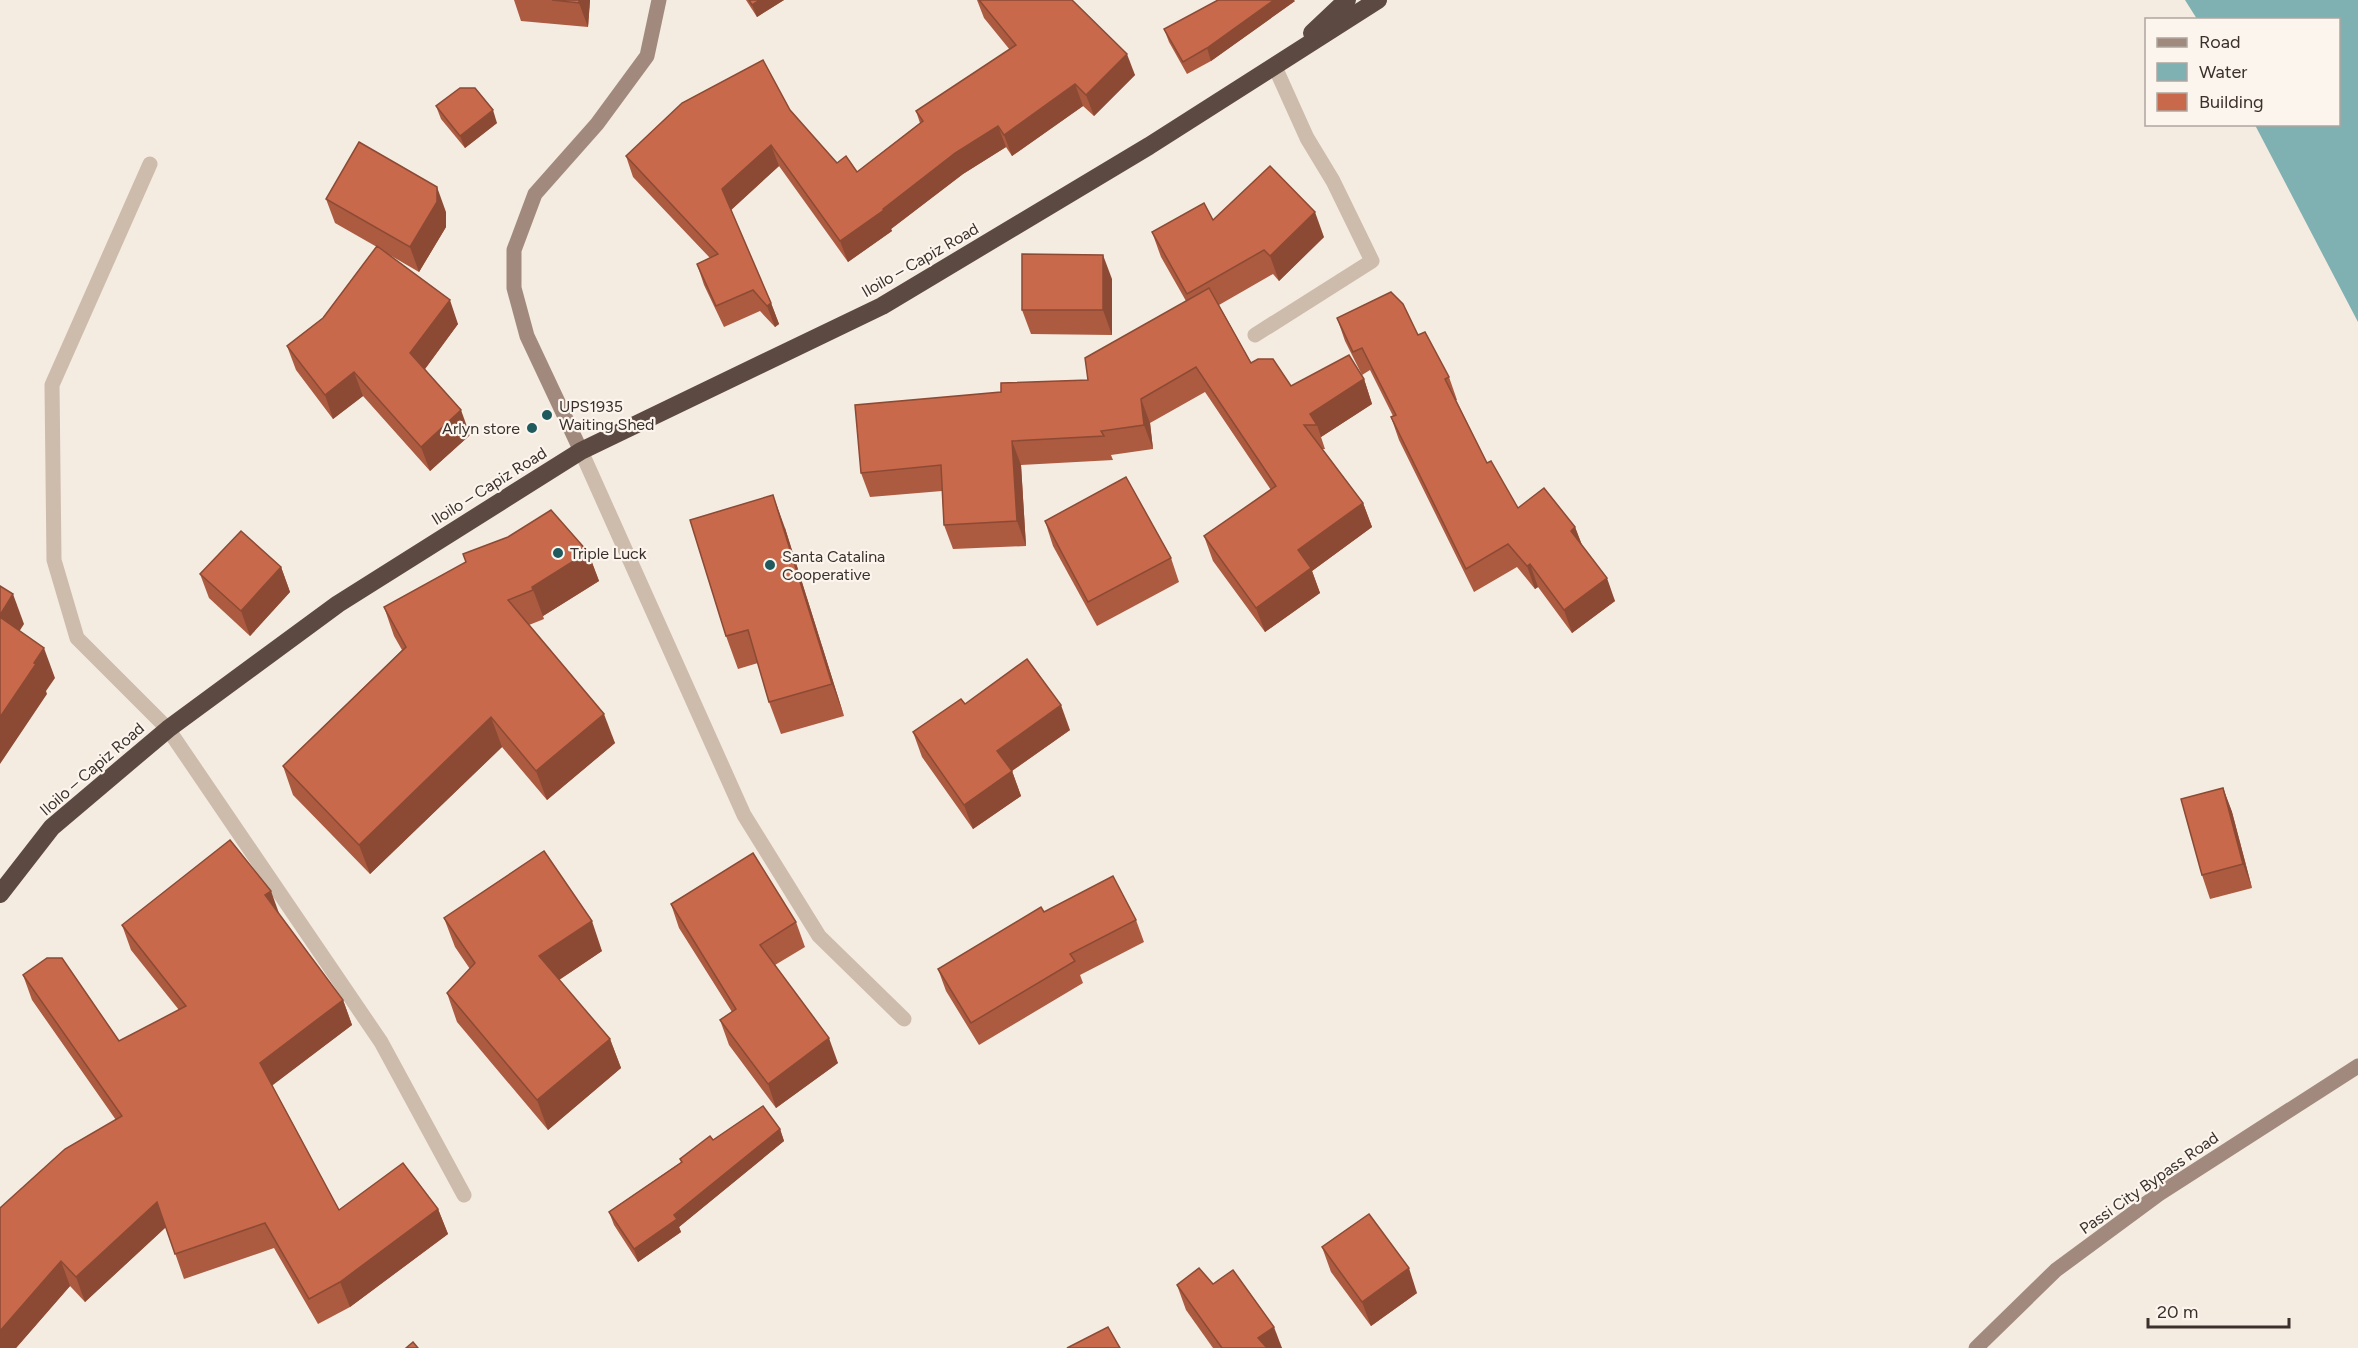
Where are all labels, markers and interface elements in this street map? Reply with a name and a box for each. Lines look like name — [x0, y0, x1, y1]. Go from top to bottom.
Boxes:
legend — [2145, 18, 2340, 126]
text: Road — [2199, 31, 2240, 53]
text: Water — [2199, 61, 2247, 83]
text: Building — [2199, 91, 2264, 113]
street label: Iloilo – Capiz Road — [858, 219, 982, 301]
place label: UPS1935 Waiting Shed — [559, 397, 654, 434]
marker: UPS1935 Waiting Shed — [540, 408, 554, 422]
place label: Arlyn store — [442, 419, 520, 438]
marker: Arlyn store — [525, 421, 539, 435]
street label: Iloilo – Capiz Road — [428, 443, 550, 529]
place label: Triple Luck — [570, 544, 647, 563]
marker: Triple Luck — [551, 546, 565, 560]
place label: Santa Catalina Cooperative — [782, 547, 885, 584]
marker: Santa Catalina Cooperative — [763, 558, 777, 572]
street label: Iloilo – Capiz Road — [36, 719, 148, 819]
street label: Passi City Bypass Road — [2076, 1128, 2222, 1238]
scale bar — [2148, 1291, 2289, 1329]
text: 20 m — [2157, 1301, 2198, 1323]

